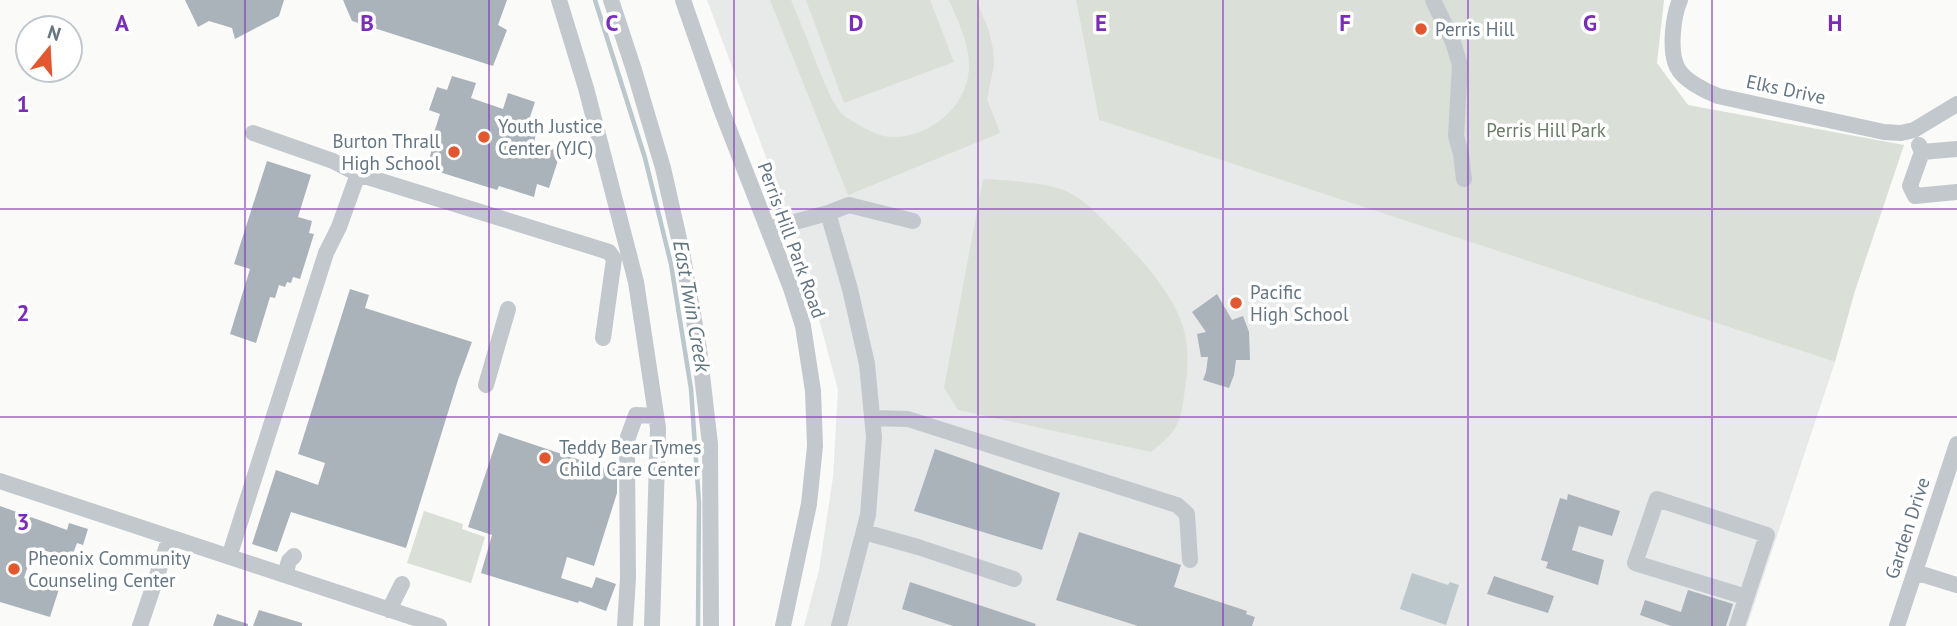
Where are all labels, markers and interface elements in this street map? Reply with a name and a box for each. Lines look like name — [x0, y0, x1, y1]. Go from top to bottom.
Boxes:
text: A — [115, 8, 129, 37]
text: B — [360, 8, 374, 37]
text: C — [606, 8, 619, 37]
text: D — [849, 8, 863, 37]
text: E — [1095, 8, 1107, 37]
text: F — [1339, 8, 1351, 37]
text: G — [1583, 8, 1597, 37]
text: H — [1828, 8, 1842, 37]
north arrow — [14, 14, 84, 84]
place label: Perris Hill — [1435, 17, 1515, 41]
text: N — [45, 19, 64, 46]
marker: Perris Hill — [1413, 21, 1429, 37]
street label: Elks Drive — [1744, 69, 1828, 109]
text: 1 — [16, 89, 30, 118]
place label: Youth Justice Center (YJC) — [498, 114, 602, 160]
park label: Perris Hill Park — [1486, 118, 1606, 142]
place label: Burton Thrall High School — [332, 129, 440, 175]
marker: Youth Justice Center (YJC) — [476, 129, 492, 145]
marker: Burton Thrall High School — [446, 144, 462, 160]
street label: Perris Hill Park Road — [753, 159, 831, 321]
water label: East Twin Creek — [667, 238, 717, 375]
place label: Pacific High School — [1250, 280, 1349, 326]
marker: Pacific High School — [1228, 295, 1244, 311]
text: 2 — [16, 298, 30, 327]
place label: Teddy Bear Tymes Child Care Center — [559, 435, 702, 481]
marker: Teddy Bear Tymes Child Care Center — [537, 450, 553, 466]
street label: Garden Drive — [1879, 474, 1935, 582]
text: 3 — [16, 507, 30, 536]
place label: Pheonix Community Counseling Center — [28, 546, 191, 592]
marker: Pheonix Community Counseling Center — [6, 561, 22, 577]

